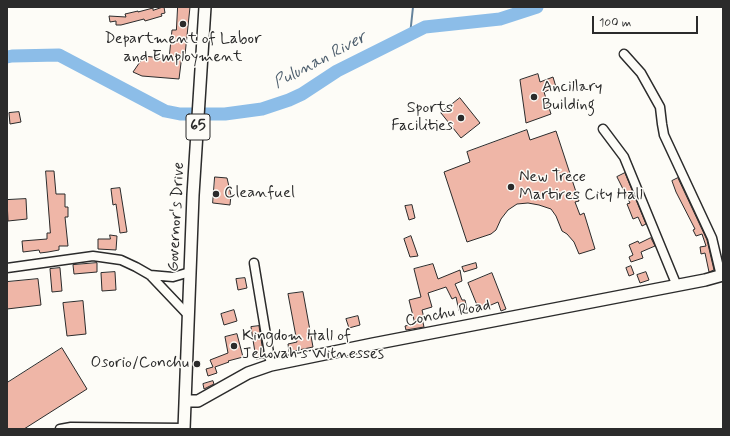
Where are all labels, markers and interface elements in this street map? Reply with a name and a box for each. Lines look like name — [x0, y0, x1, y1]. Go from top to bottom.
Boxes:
scale bar — [594, 8, 700, 34]
text: 100 m — [599, 15, 631, 31]
marker: Department of Labor and Employment — [178, 19, 188, 29]
water label: Pulunan River — [270, 28, 370, 94]
place label: Department of Labor and Employment — [105, 30, 261, 68]
place label: Ancillary Building — [542, 78, 602, 116]
marker: Ancillary Building — [529, 92, 539, 102]
place label: Sports Facilities — [391, 99, 453, 137]
marker: Sports Facilities — [456, 113, 466, 123]
road number: 65 — [186, 114, 210, 140]
street label: Governor's Drive — [165, 162, 189, 272]
place label: New Trece Martires City Hall — [519, 168, 643, 206]
marker: New Trece Martires City Hall — [506, 182, 516, 192]
place label: Cleanfuel — [224, 184, 295, 204]
marker: Cleanfuel — [211, 189, 221, 199]
street label: Conchu Road — [404, 296, 492, 332]
place label: Kingdom Hall of Jehovah's Witnesses — [242, 327, 384, 365]
marker: Kingdom Hall of Jehovah's Witnesses — [229, 341, 239, 351]
place label: Osorio/Conchu — [90, 354, 189, 374]
marker: Osorio/Conchu — [192, 359, 202, 369]

